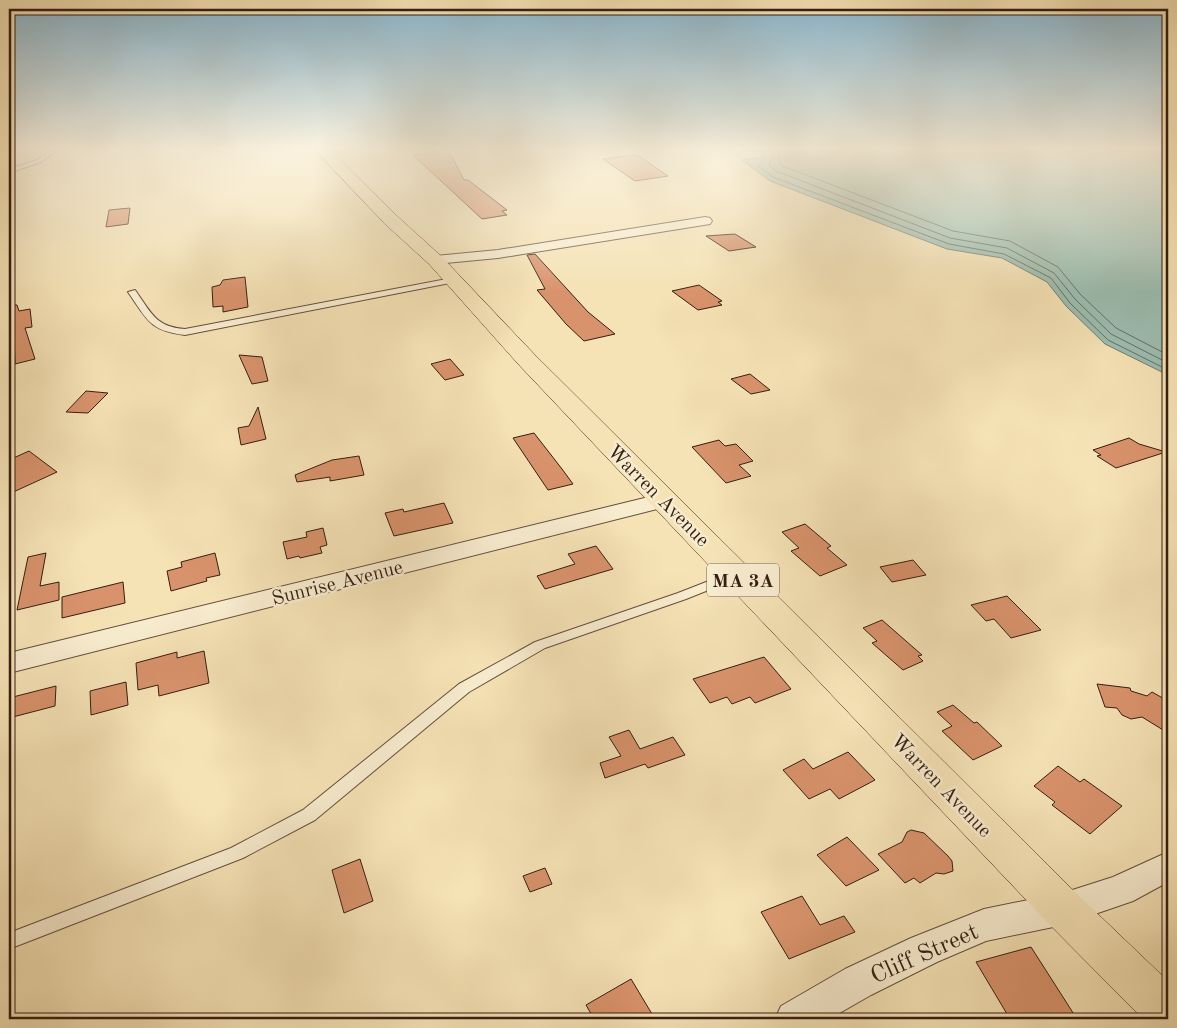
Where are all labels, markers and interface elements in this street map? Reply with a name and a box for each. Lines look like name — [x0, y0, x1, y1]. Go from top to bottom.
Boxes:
street label: Warren Avenue — [603, 442, 712, 551]
street label: Sunrise Avenue — [270, 558, 405, 610]
road number: MA 3A — [707, 564, 779, 596]
street label: Warren Avenue — [886, 731, 995, 842]
street label: Cliff Street — [867, 920, 982, 989]

